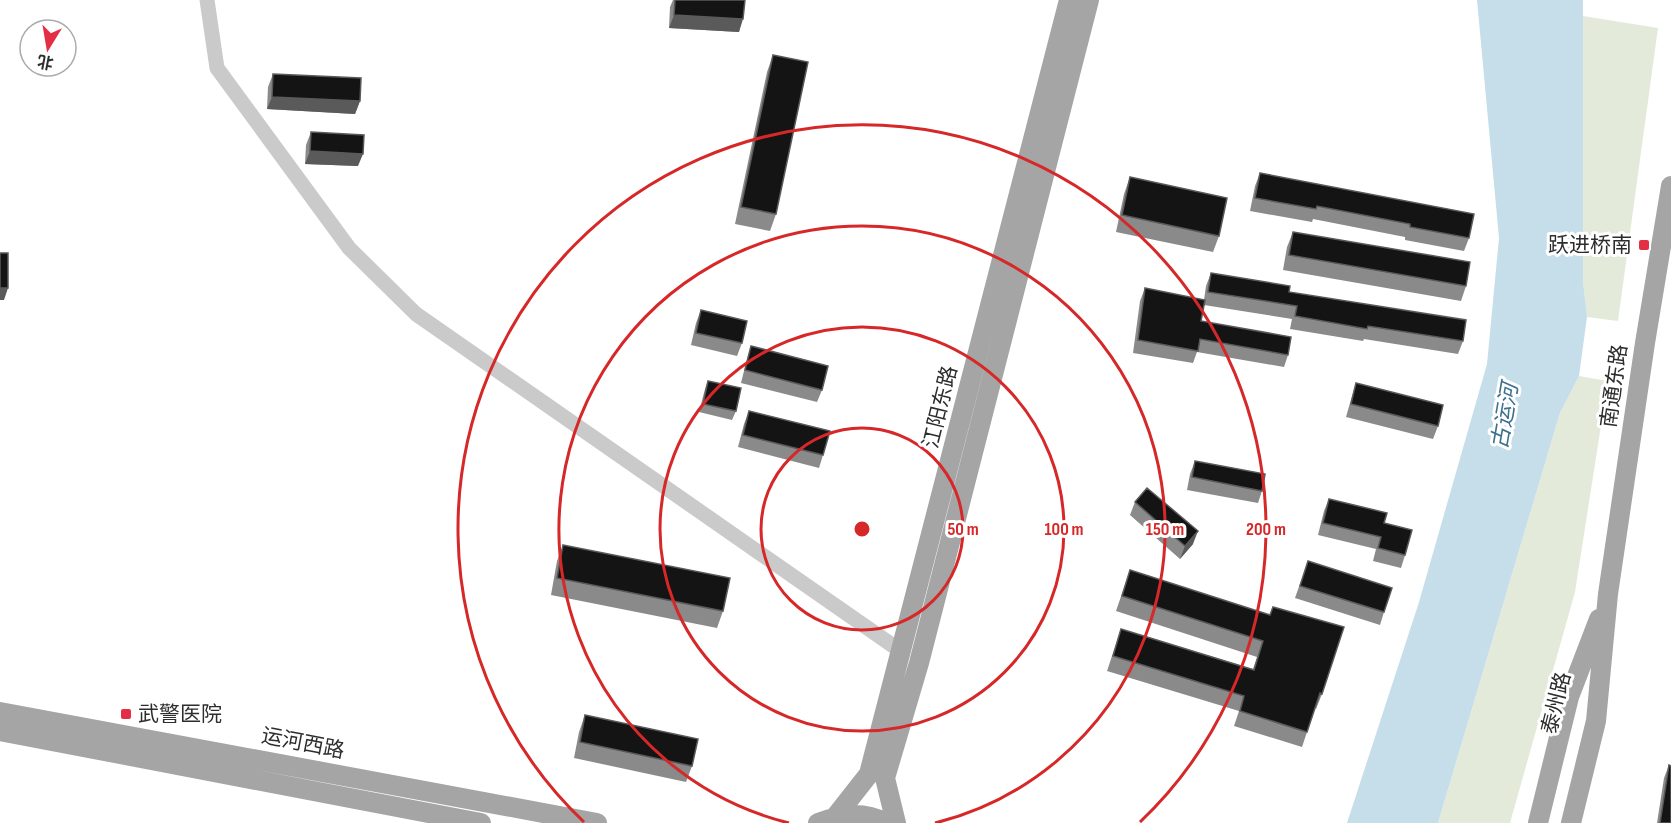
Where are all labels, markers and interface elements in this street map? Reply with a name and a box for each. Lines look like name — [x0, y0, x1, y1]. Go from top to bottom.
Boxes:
north arrow — [18, 18, 78, 78]
text: 北 — [36, 50, 55, 72]
place label: 跃进桥南 — [1548, 233, 1632, 258]
marker: 跃进桥南 — [1637, 238, 1651, 252]
street label: 南通东路 — [1596, 343, 1633, 429]
street label: 江阳东路 — [918, 363, 963, 451]
water label: 古运河 — [1486, 377, 1525, 451]
centre of rings — [852, 519, 872, 539]
text: 50 m — [947, 519, 979, 540]
text: 100 m — [1045, 519, 1084, 540]
text: 150 m — [1146, 519, 1184, 540]
text: 200 m — [1246, 519, 1286, 540]
street label: 泰州路 — [1537, 670, 1576, 737]
place label: 武警医院 — [138, 702, 222, 727]
marker: 武警医院 — [119, 707, 133, 721]
street label: 运河西路 — [259, 723, 347, 764]

